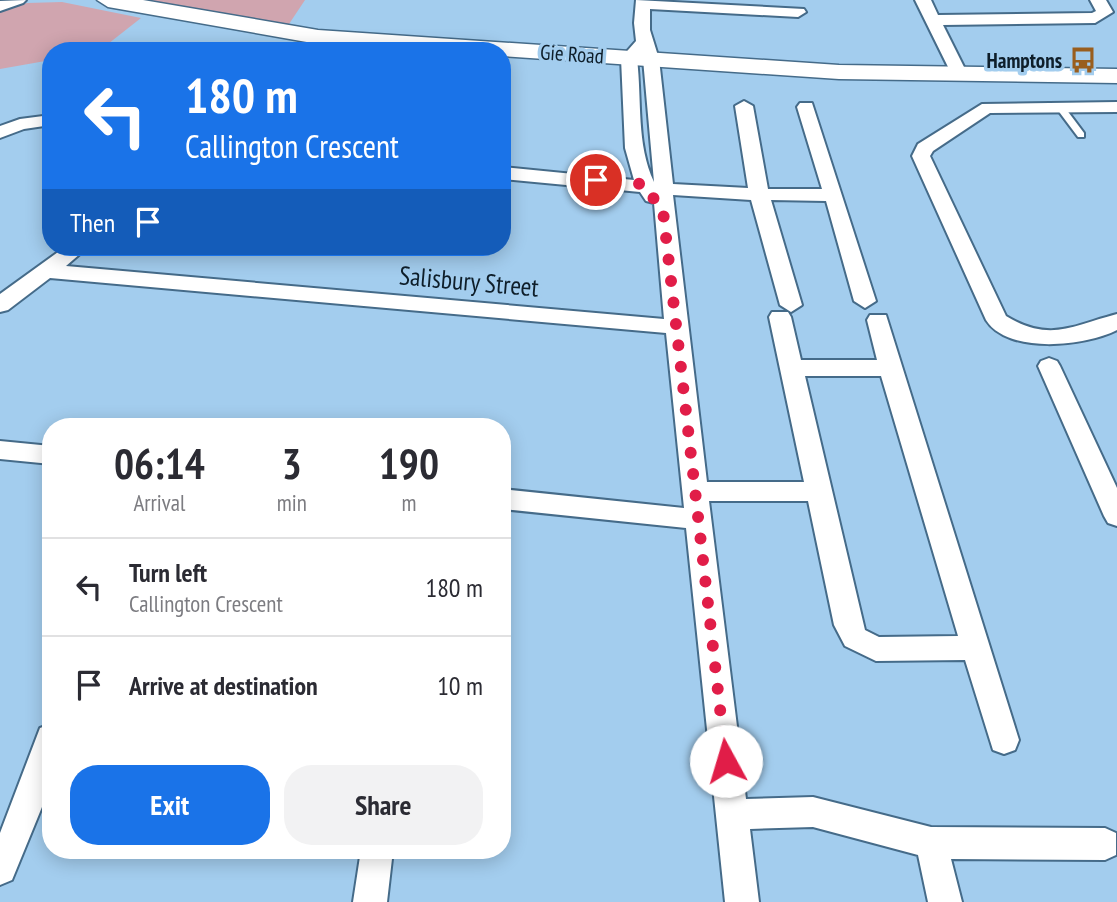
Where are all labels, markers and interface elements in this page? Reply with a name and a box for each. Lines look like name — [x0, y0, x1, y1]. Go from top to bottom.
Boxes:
street label: Gie Road — [539, 38, 605, 70]
bus stop icon: Hamptons — [1068, 45, 1098, 75]
place label: Hamptons — [987, 47, 1062, 74]
text: 180 m — [185, 63, 298, 127]
icon: left — [70, 70, 161, 161]
text: Callington Crescent — [185, 125, 399, 167]
pin — [566, 150, 626, 210]
icon: arrive — [577, 161, 615, 199]
icon: arrive — [129, 203, 167, 241]
text: Then — [70, 206, 115, 239]
street label: Salisbury Street — [398, 258, 540, 304]
text: 06:14 — [114, 436, 205, 491]
text: 3 — [282, 436, 302, 491]
text: 190 — [379, 436, 439, 491]
text: Arrival — [133, 488, 185, 517]
text: min — [277, 488, 307, 517]
text: m — [401, 488, 416, 517]
text: Turn left — [129, 556, 207, 589]
icon: left — [70, 568, 108, 606]
text: 180 m — [425, 571, 483, 604]
text: Callington Crescent — [129, 589, 283, 618]
icon: arrive — [70, 666, 108, 704]
text: Arrive at destination — [129, 669, 318, 702]
text: 10 m — [437, 669, 483, 702]
position arrow — [689, 724, 763, 798]
button: Exit — [70, 765, 270, 845]
button: Share — [284, 765, 483, 845]

